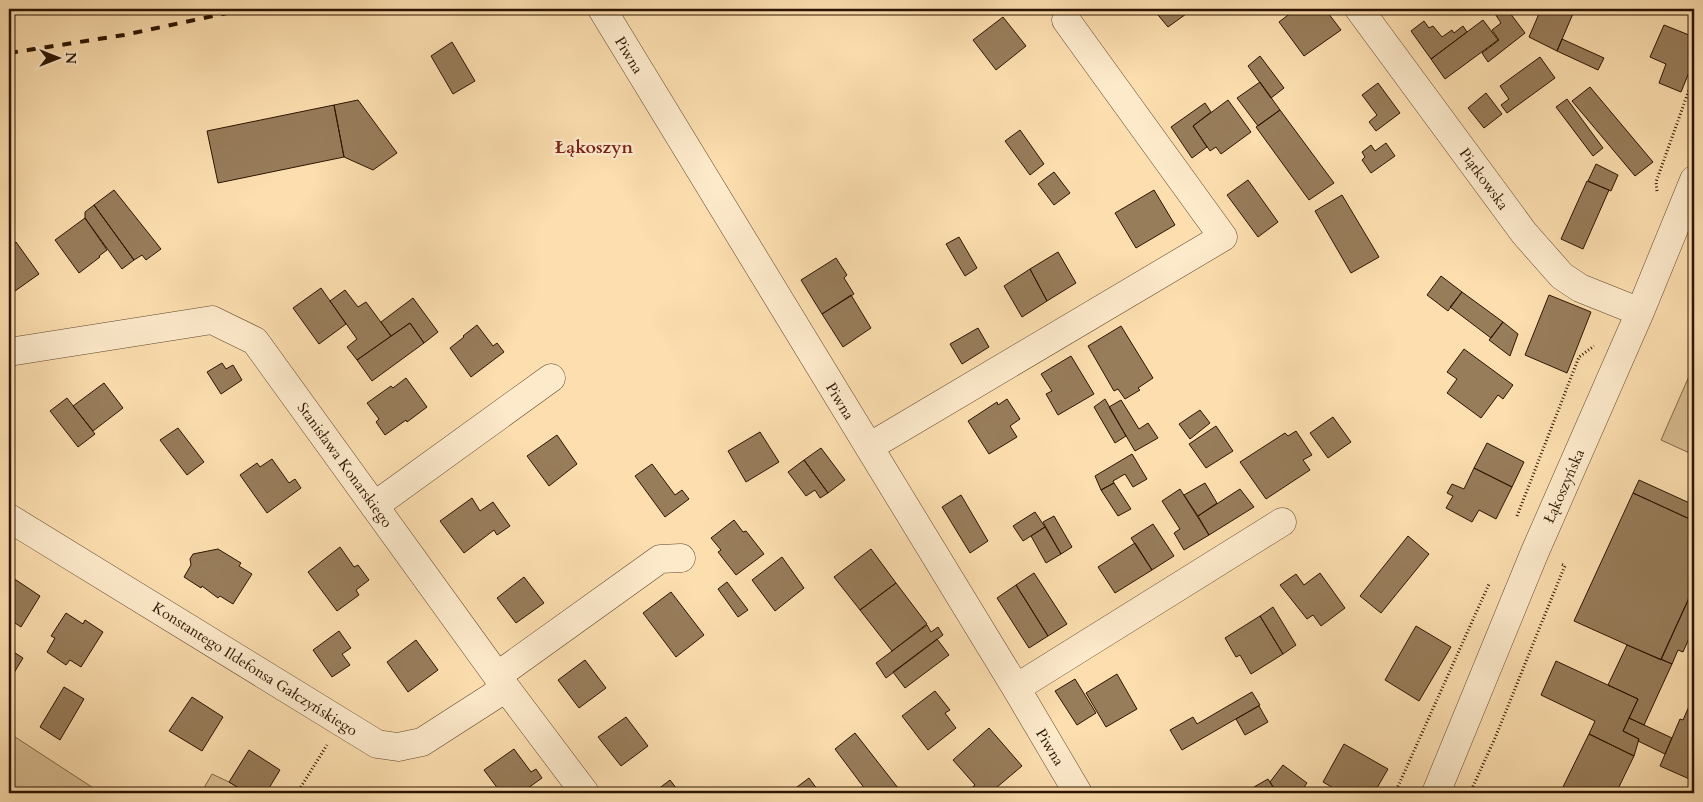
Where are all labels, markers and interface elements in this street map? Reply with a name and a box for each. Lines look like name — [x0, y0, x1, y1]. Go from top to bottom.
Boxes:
north arrow — [32, 32, 82, 82]
street label: Piwna — [610, 33, 648, 78]
text: N — [61, 52, 80, 64]
district label: Łąkoszyn — [555, 135, 634, 160]
street label: Piątkowska — [1455, 144, 1514, 214]
street label: Piwna — [821, 379, 859, 424]
street label: Stanisława Konarskiego — [293, 398, 397, 532]
street label: Łąkoszyńska — [1539, 445, 1589, 526]
street label: Konstantego Ildefonsa Gałczyńskiego — [149, 597, 361, 741]
street label: Piwna — [1031, 725, 1069, 770]

